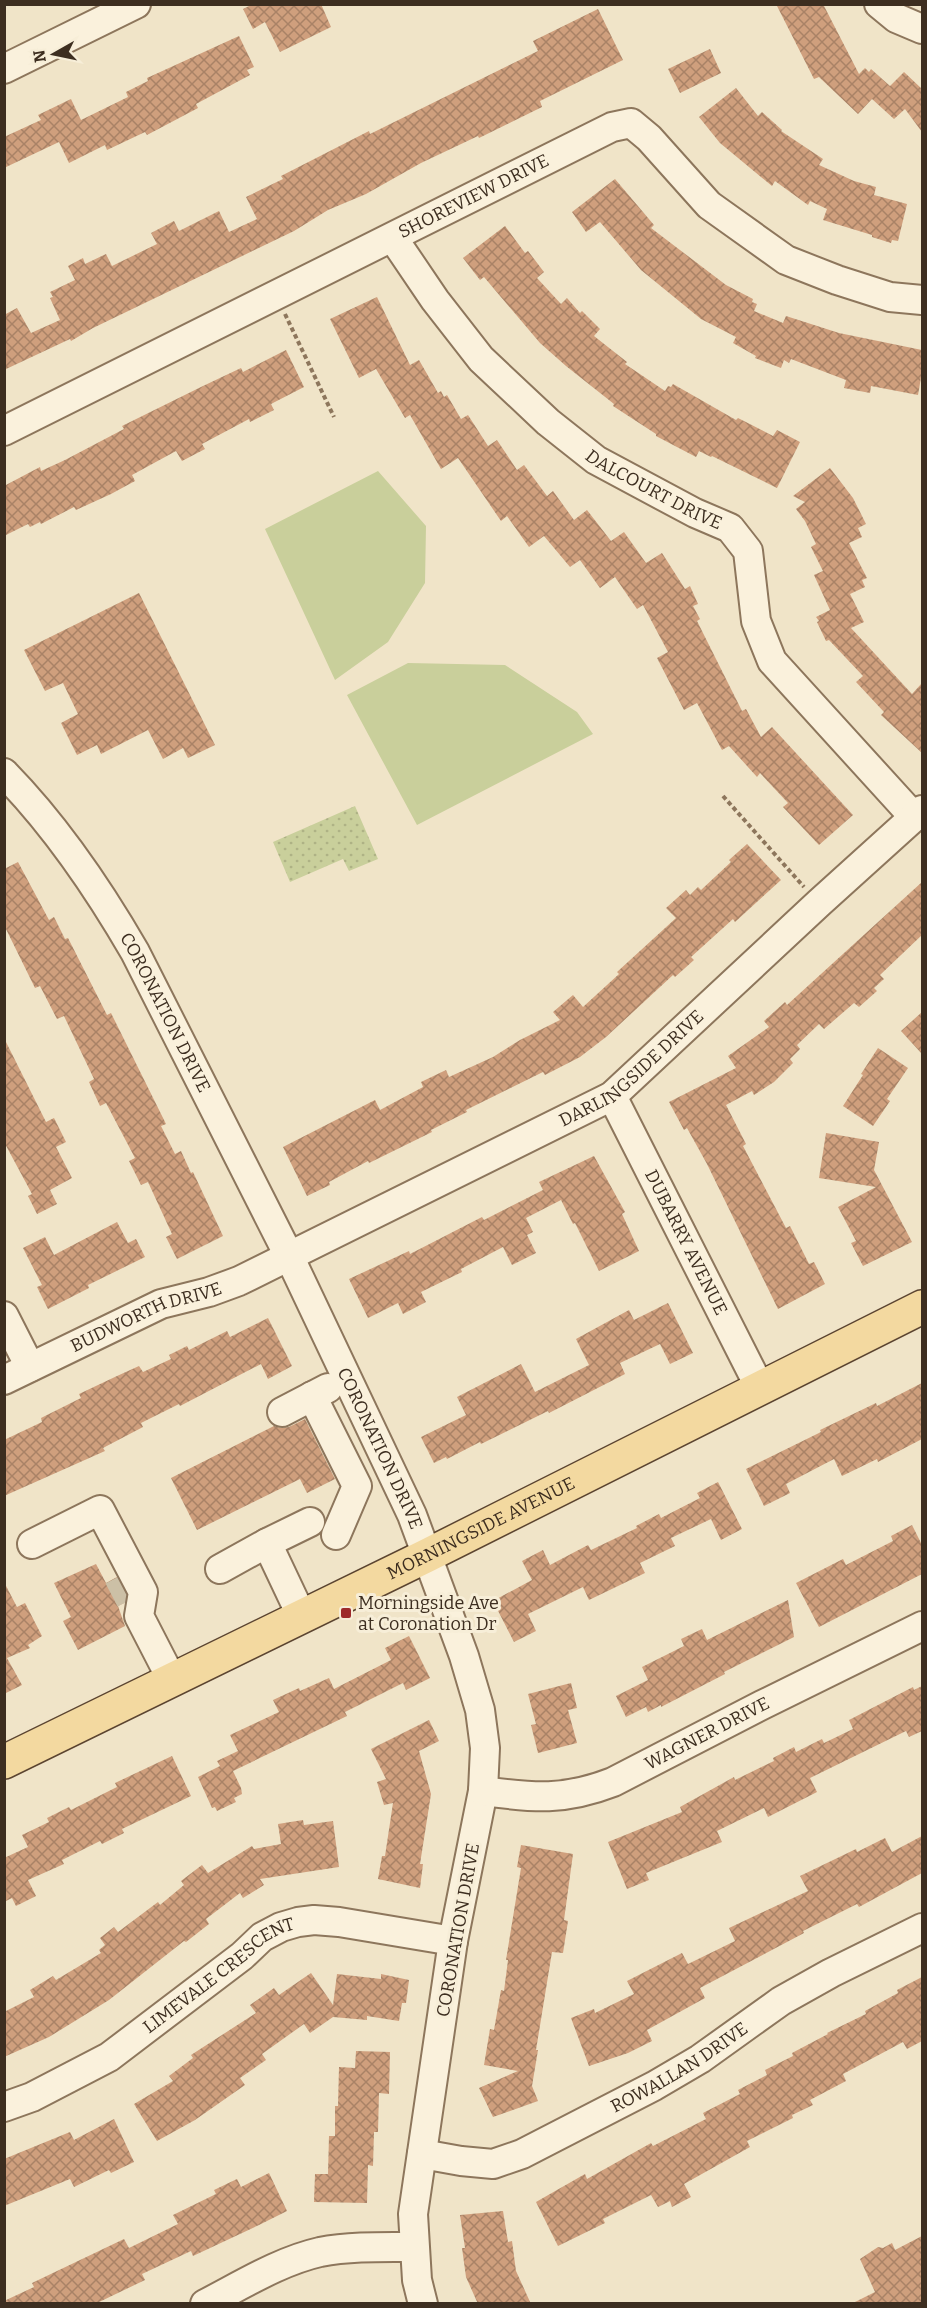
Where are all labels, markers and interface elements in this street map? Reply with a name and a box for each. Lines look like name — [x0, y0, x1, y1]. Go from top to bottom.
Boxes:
north arrow — [24, 24, 84, 84]
text: N — [29, 49, 50, 64]
street label: SHOREVIEW DRIVE — [395, 149, 553, 243]
street label: DALCOURT DRIVE — [581, 445, 725, 534]
street label: CORONATION DRIVE — [115, 929, 215, 1096]
street label: DARLINGSIDE DRIVE — [555, 1005, 708, 1131]
street label: DUBARRY AVENUE — [640, 1166, 732, 1319]
street label: BUDWORTH DRIVE — [67, 1277, 225, 1357]
street label: CORONATION DRIVE — [333, 1364, 427, 1532]
street label: MORNINGSIDE AVENUE — [383, 1472, 578, 1584]
place label: Morningside Ave at Coronation Dr — [358, 1592, 499, 1635]
marker: Morningside Ave at Coronation Dr — [339, 1606, 353, 1620]
street label: WAGNER DRIVE — [641, 1692, 773, 1775]
street label: CORONATION DRIVE — [432, 1841, 484, 2019]
street label: LIMEVALE CRESCENT — [139, 1913, 297, 2038]
street label: ROWALLAN DRIVE — [607, 2017, 752, 2117]

